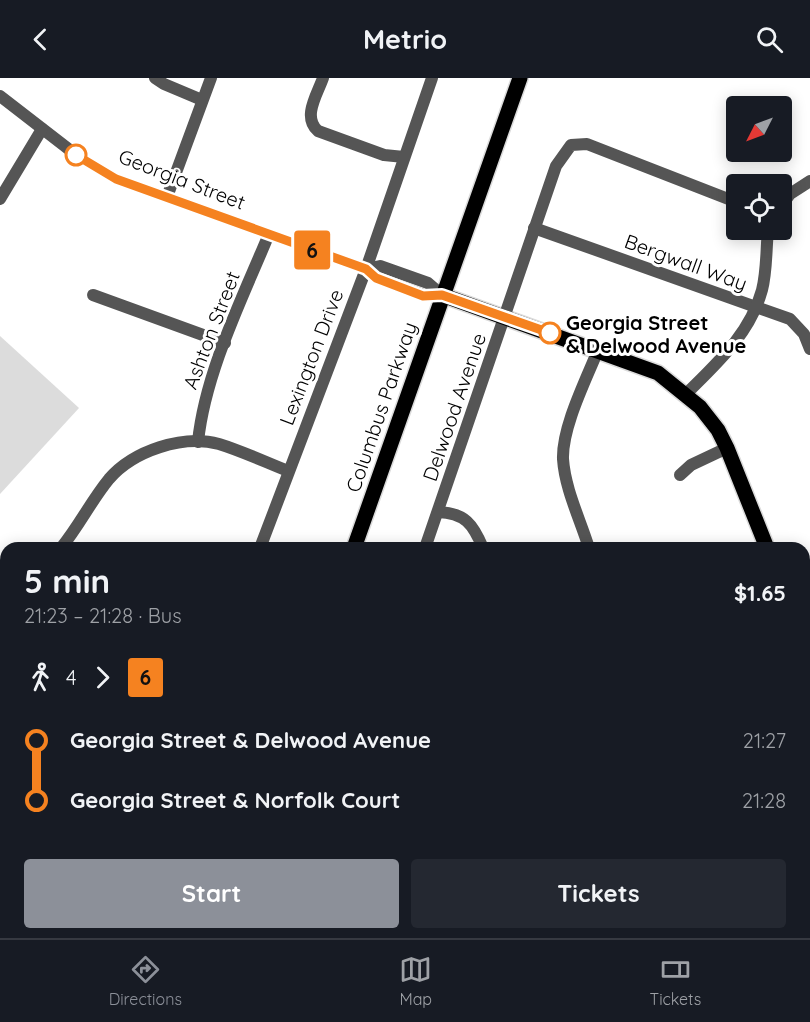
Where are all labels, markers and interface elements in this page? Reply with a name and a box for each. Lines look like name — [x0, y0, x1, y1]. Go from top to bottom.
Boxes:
text: Metrio — [363, 22, 447, 56]
icon: back — [24, 23, 57, 56]
icon: search — [753, 23, 786, 56]
north arrow — [726, 96, 792, 162]
map controls — [726, 96, 792, 240]
street label: Georgia Street — [115, 143, 249, 215]
unlabelled marker — [65, 144, 87, 166]
button: locate — [726, 174, 792, 240]
street label: Bergwall Way — [621, 228, 751, 296]
line badge: 6 — [292, 230, 332, 270]
text: 6 — [306, 237, 318, 263]
street label: Ashton Street — [177, 267, 245, 392]
street label: Lexington Drive — [274, 285, 348, 429]
place label: Georgia Street & Delwood Avenue — [566, 310, 746, 358]
street label: Columbus Parkway — [340, 319, 422, 495]
marker: Georgia Street & Delwood Avenue — [539, 322, 561, 344]
street label: Delwood Avenue — [417, 329, 491, 485]
text: 5 min — [24, 560, 110, 601]
text: $1.65 — [734, 579, 786, 607]
text: 21:23 – 21:28 · Bus — [24, 603, 182, 628]
icon: walk — [24, 661, 57, 694]
icon: forward — [86, 661, 119, 694]
text: 6 — [140, 664, 151, 690]
text: 4 — [66, 665, 77, 690]
text: Georgia Street & Delwood Avenue — [70, 726, 431, 754]
text: 21:27 — [743, 728, 786, 753]
text: Georgia Street & Norfolk Court — [70, 786, 400, 814]
text: 21:28 — [742, 788, 786, 813]
button: Start — [24, 859, 399, 928]
button: Tickets — [411, 859, 786, 928]
tab: Directions — [109, 953, 182, 1009]
tab: Map — [399, 953, 432, 1009]
tab: Tickets — [649, 953, 701, 1009]

